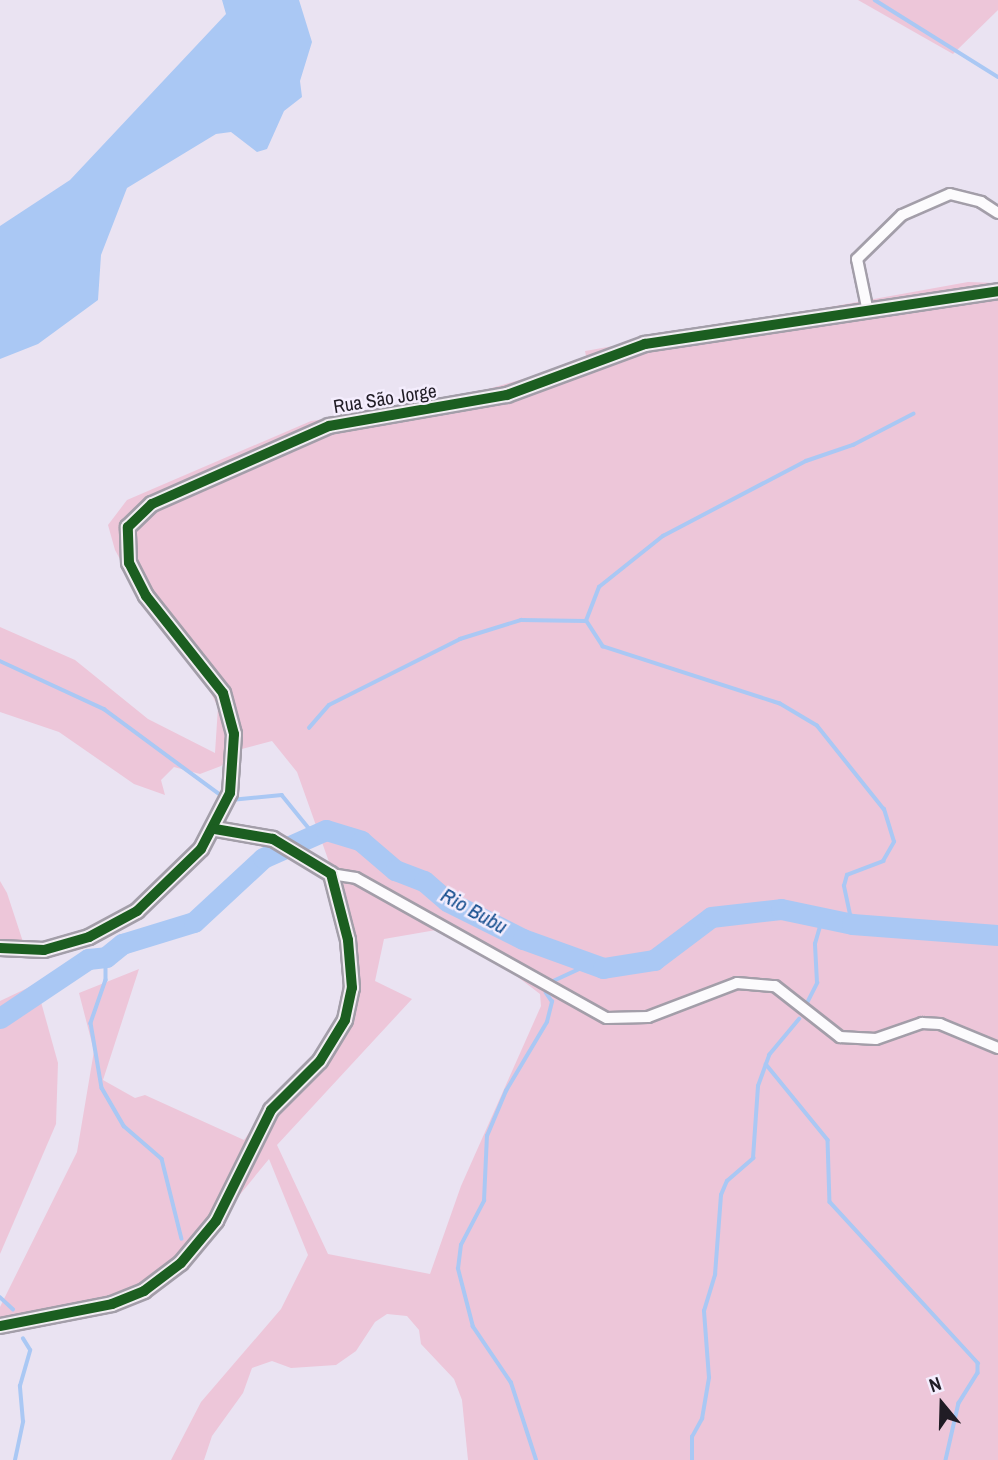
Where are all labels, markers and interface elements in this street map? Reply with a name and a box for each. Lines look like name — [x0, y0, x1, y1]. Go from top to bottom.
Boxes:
street label: Rua São Jorge — [332, 380, 438, 418]
water label: Rio Bubu — [436, 883, 512, 939]
north arrow — [907, 1369, 977, 1439]
text: N — [926, 1370, 945, 1398]

